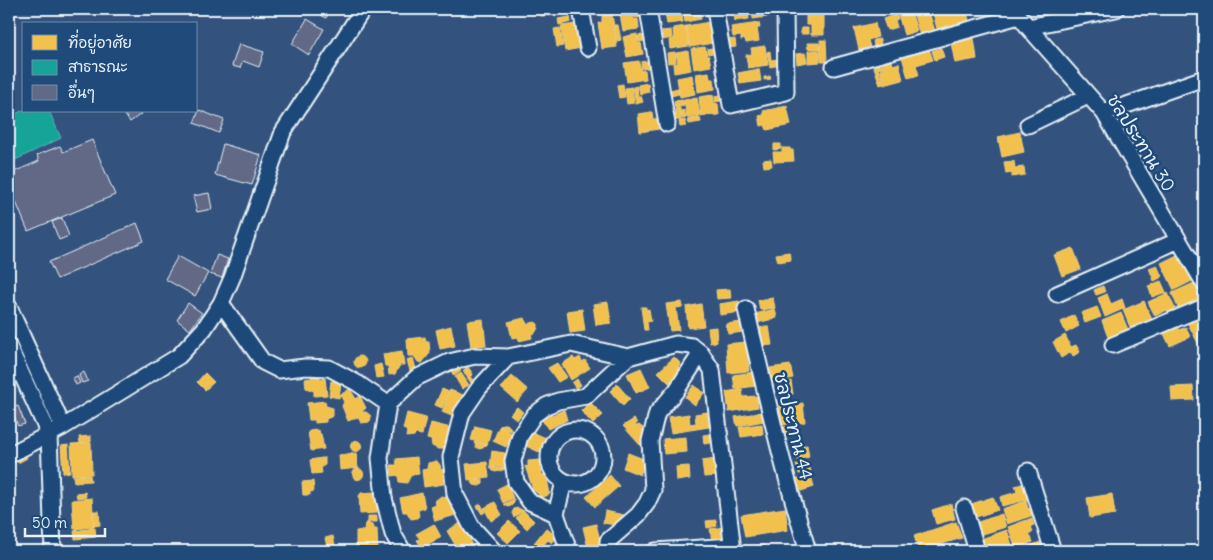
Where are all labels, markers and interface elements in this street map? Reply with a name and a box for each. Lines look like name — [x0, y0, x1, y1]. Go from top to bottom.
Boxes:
legend — [22, 22, 198, 112]
text: ที่อยู่อาศัย — [68, 29, 132, 54]
text: สาธารณะ — [68, 57, 128, 76]
text: อื่นๆ — [68, 79, 95, 103]
street label: ชลประทาน 30 — [1102, 90, 1181, 196]
street label: ชลประทาน 44 — [769, 370, 818, 482]
scale bar — [25, 505, 105, 537]
text: 50 m — [32, 513, 67, 532]

